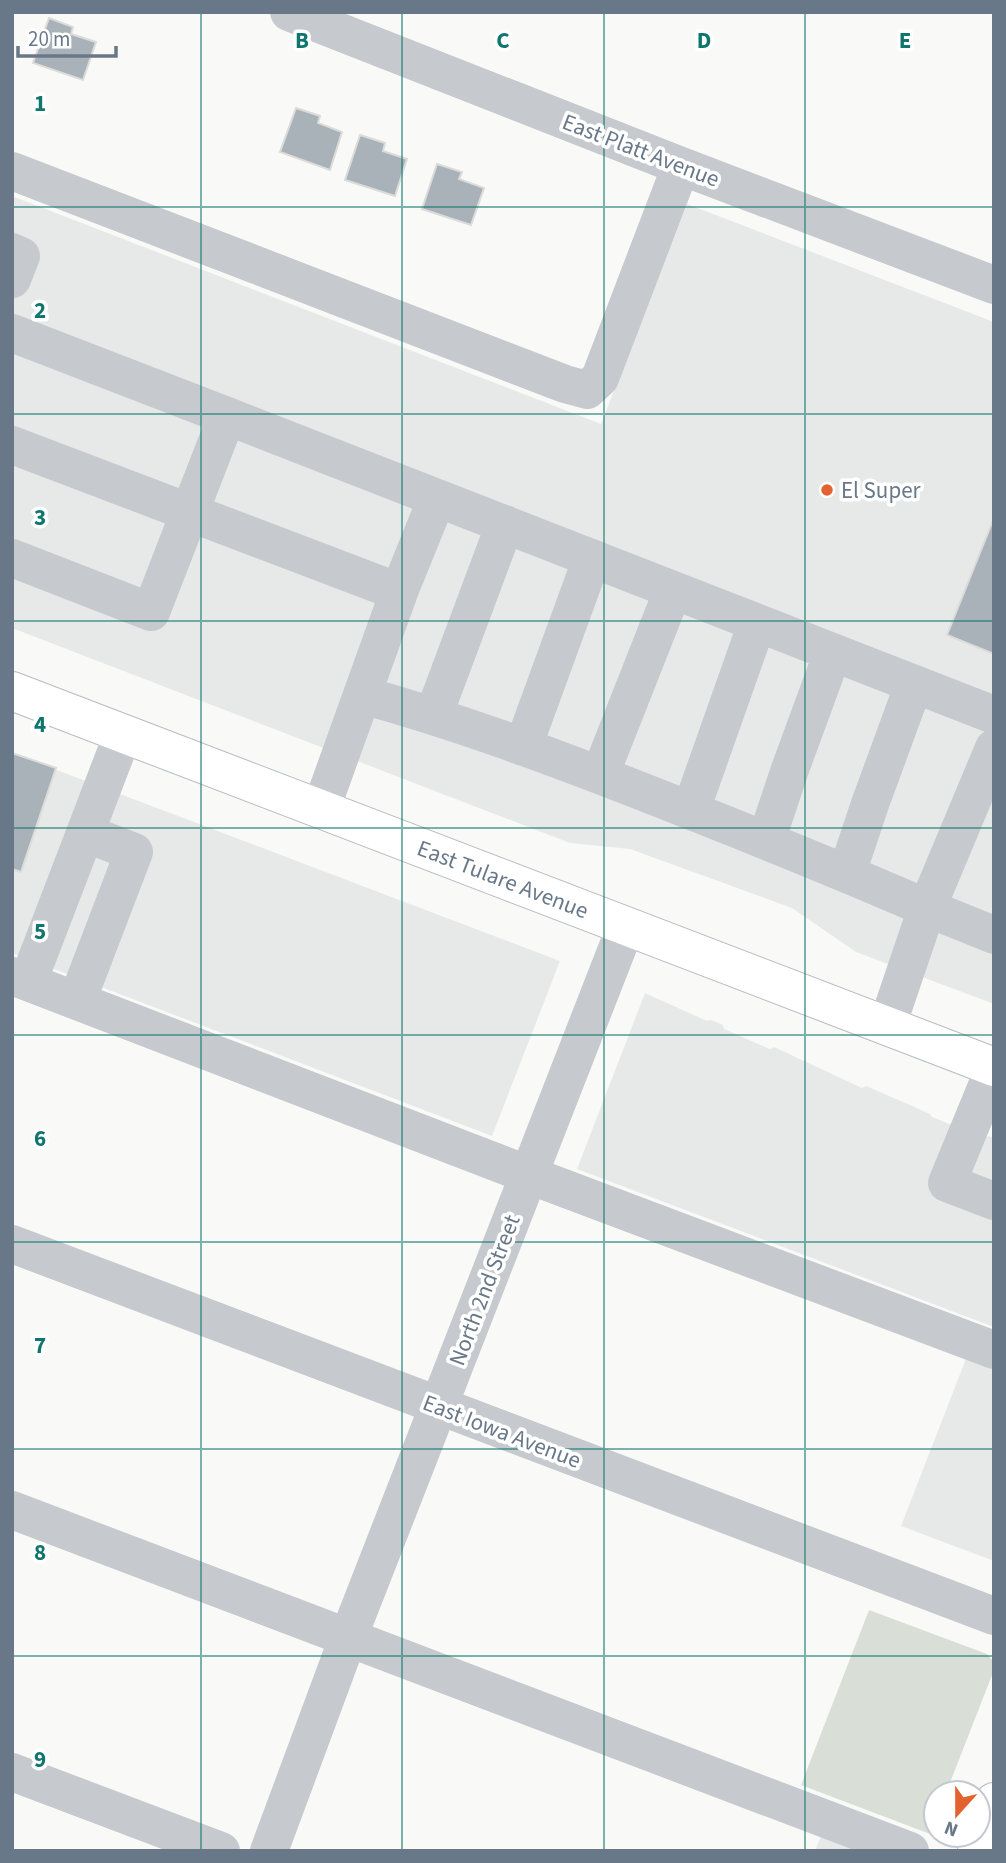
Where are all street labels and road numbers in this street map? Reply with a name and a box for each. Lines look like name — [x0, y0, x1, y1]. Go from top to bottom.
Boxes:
street label: East Platt Avenue — [557, 105, 724, 196]
street label: East Tulare Avenue — [412, 832, 593, 927]
street label: North 2nd Street — [441, 1210, 528, 1370]
street label: East Iowa Avenue — [418, 1386, 586, 1477]

